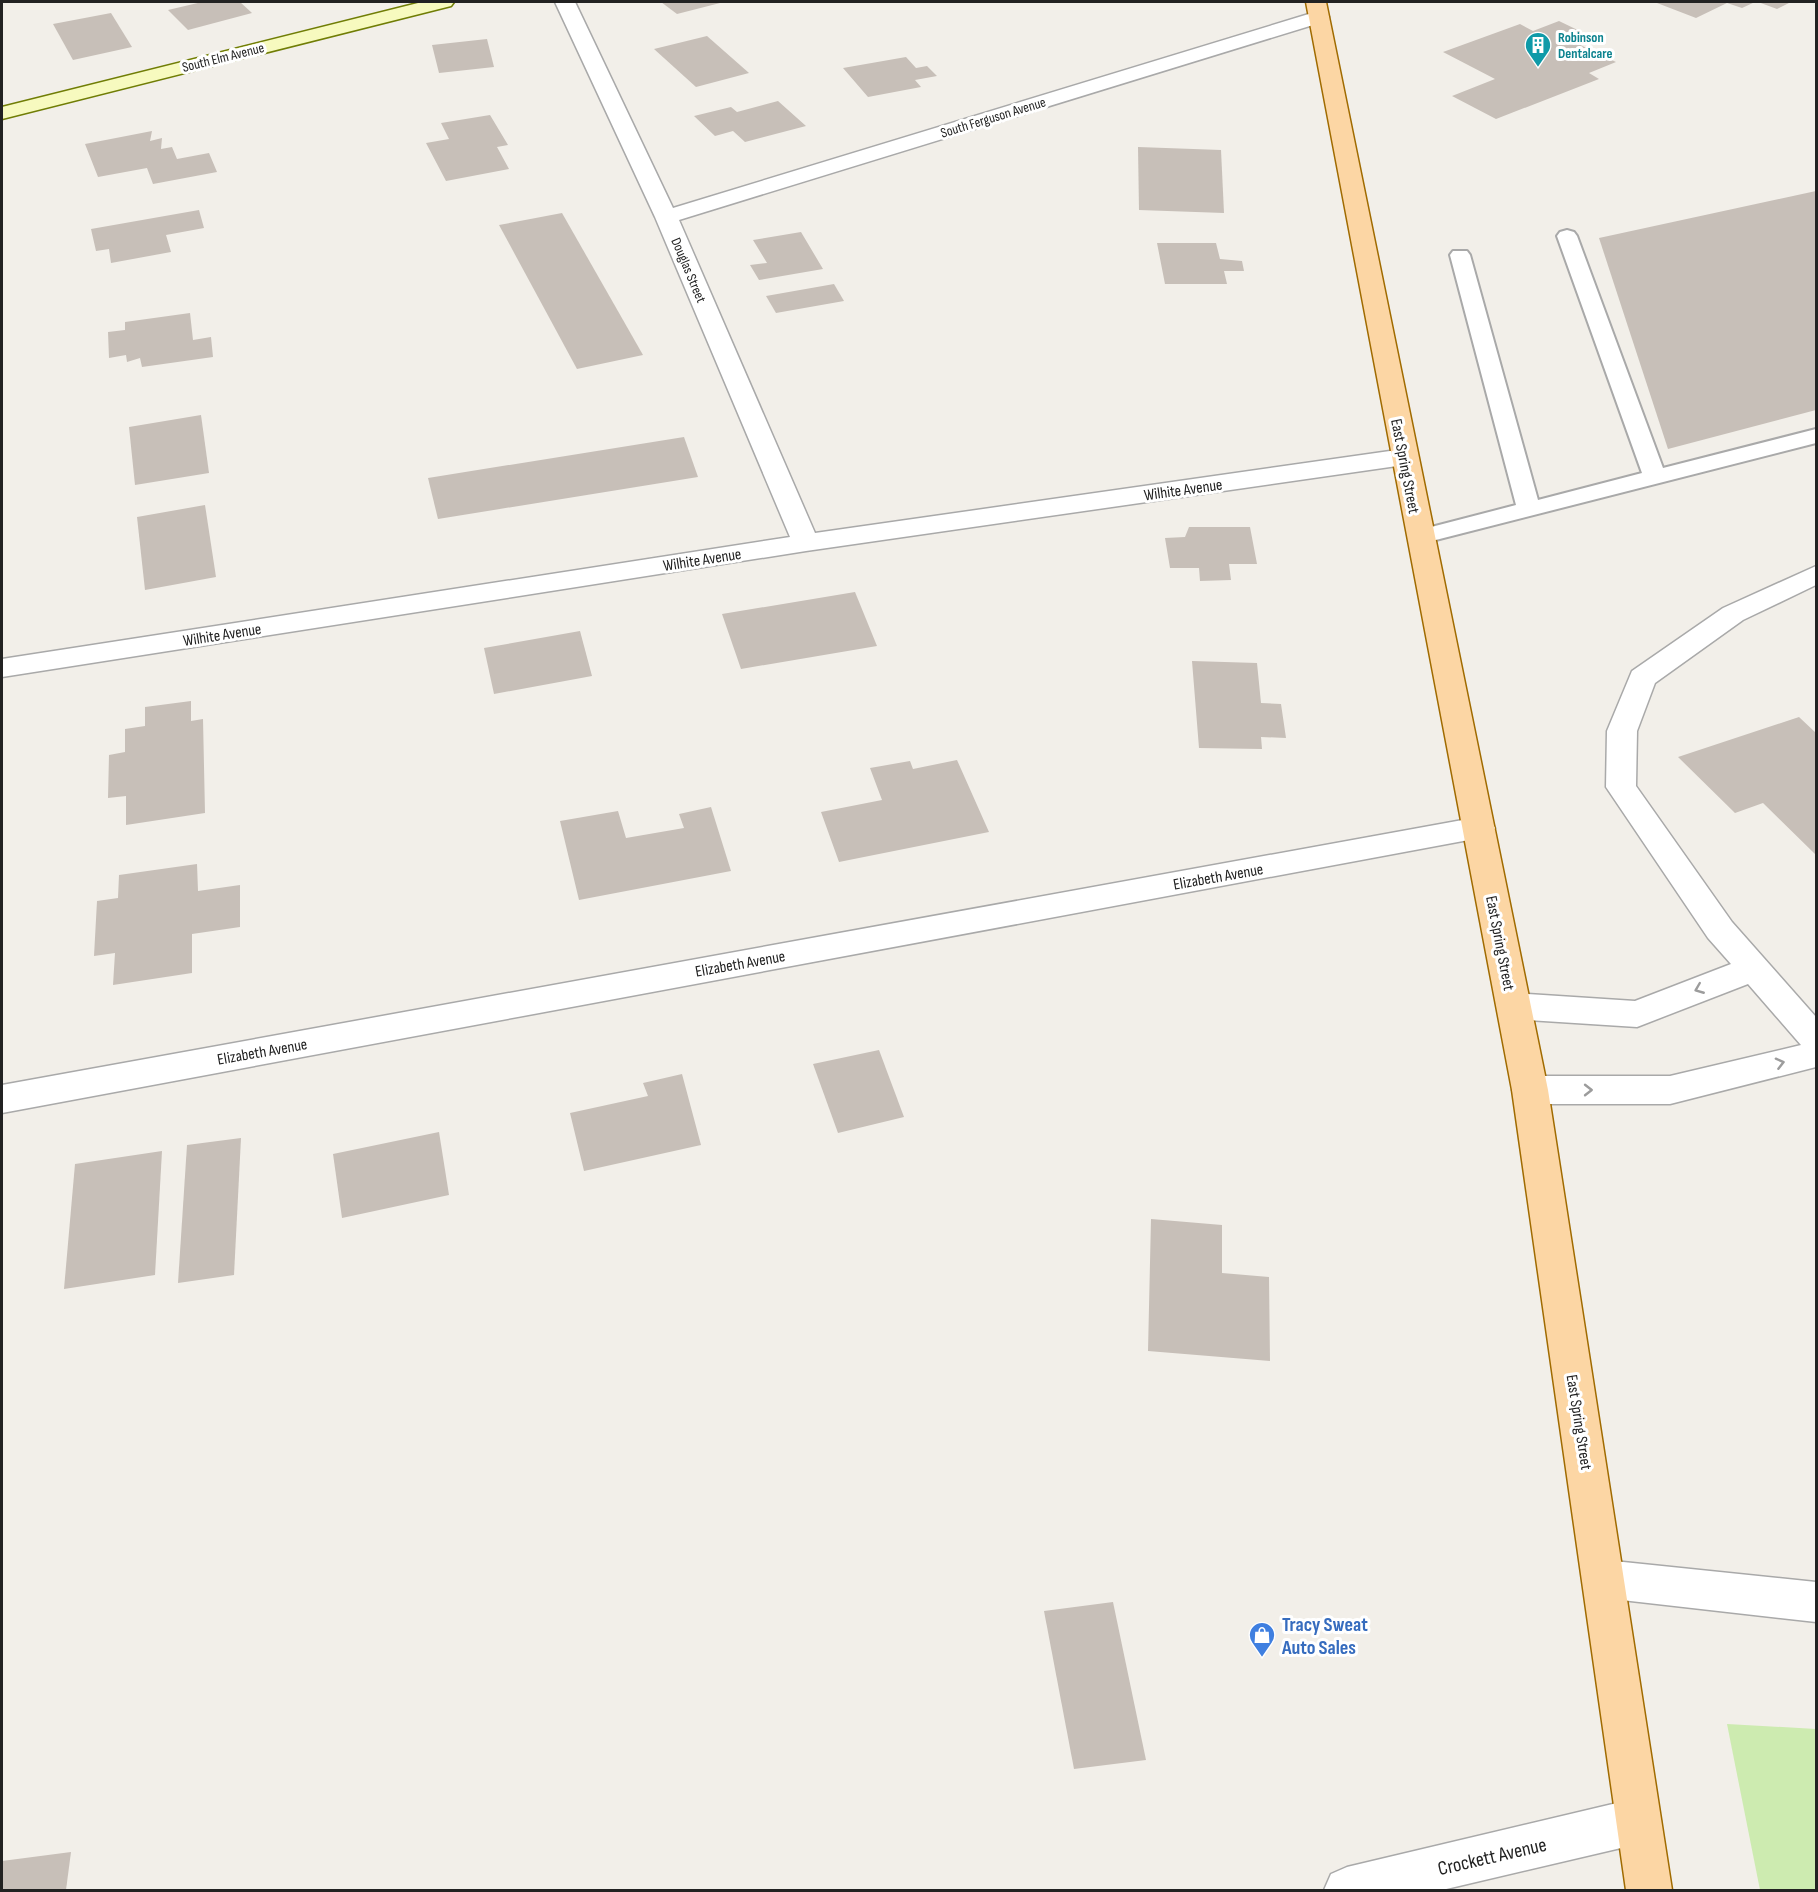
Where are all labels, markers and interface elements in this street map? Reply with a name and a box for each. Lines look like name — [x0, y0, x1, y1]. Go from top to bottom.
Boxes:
place label: Robinson Dentalcare — [1558, 29, 1612, 62]
building icon: Robinson Dentalcare — [1523, 30, 1553, 68]
street label: South Elm Avenue — [180, 39, 266, 76]
street label: South Ferguson Avenue — [938, 93, 1048, 142]
street label: Douglas Street — [667, 235, 710, 305]
street label: East Spring Street — [1386, 417, 1423, 515]
street label: Wilhite Avenue — [1143, 476, 1224, 505]
street label: Wilhite Avenue — [662, 545, 743, 576]
street label: Wilhite Avenue — [182, 620, 263, 651]
street label: Elizabeth Avenue — [1172, 860, 1265, 895]
street label: East Spring Street — [1481, 894, 1518, 992]
street label: Elizabeth Avenue — [694, 947, 787, 982]
one-way arrow — [1695, 982, 1705, 995]
street label: Elizabeth Avenue — [216, 1035, 309, 1070]
one-way arrow — [1775, 1057, 1785, 1070]
one-way arrow — [1584, 1084, 1593, 1096]
street label: East Spring Street — [1562, 1373, 1595, 1471]
place label: Tracy Sweat Auto Sales — [1281, 1613, 1368, 1660]
shop icon: Tracy Sweat Auto Sales — [1247, 1620, 1277, 1658]
street label: Crockett Avenue — [1435, 1833, 1549, 1881]

